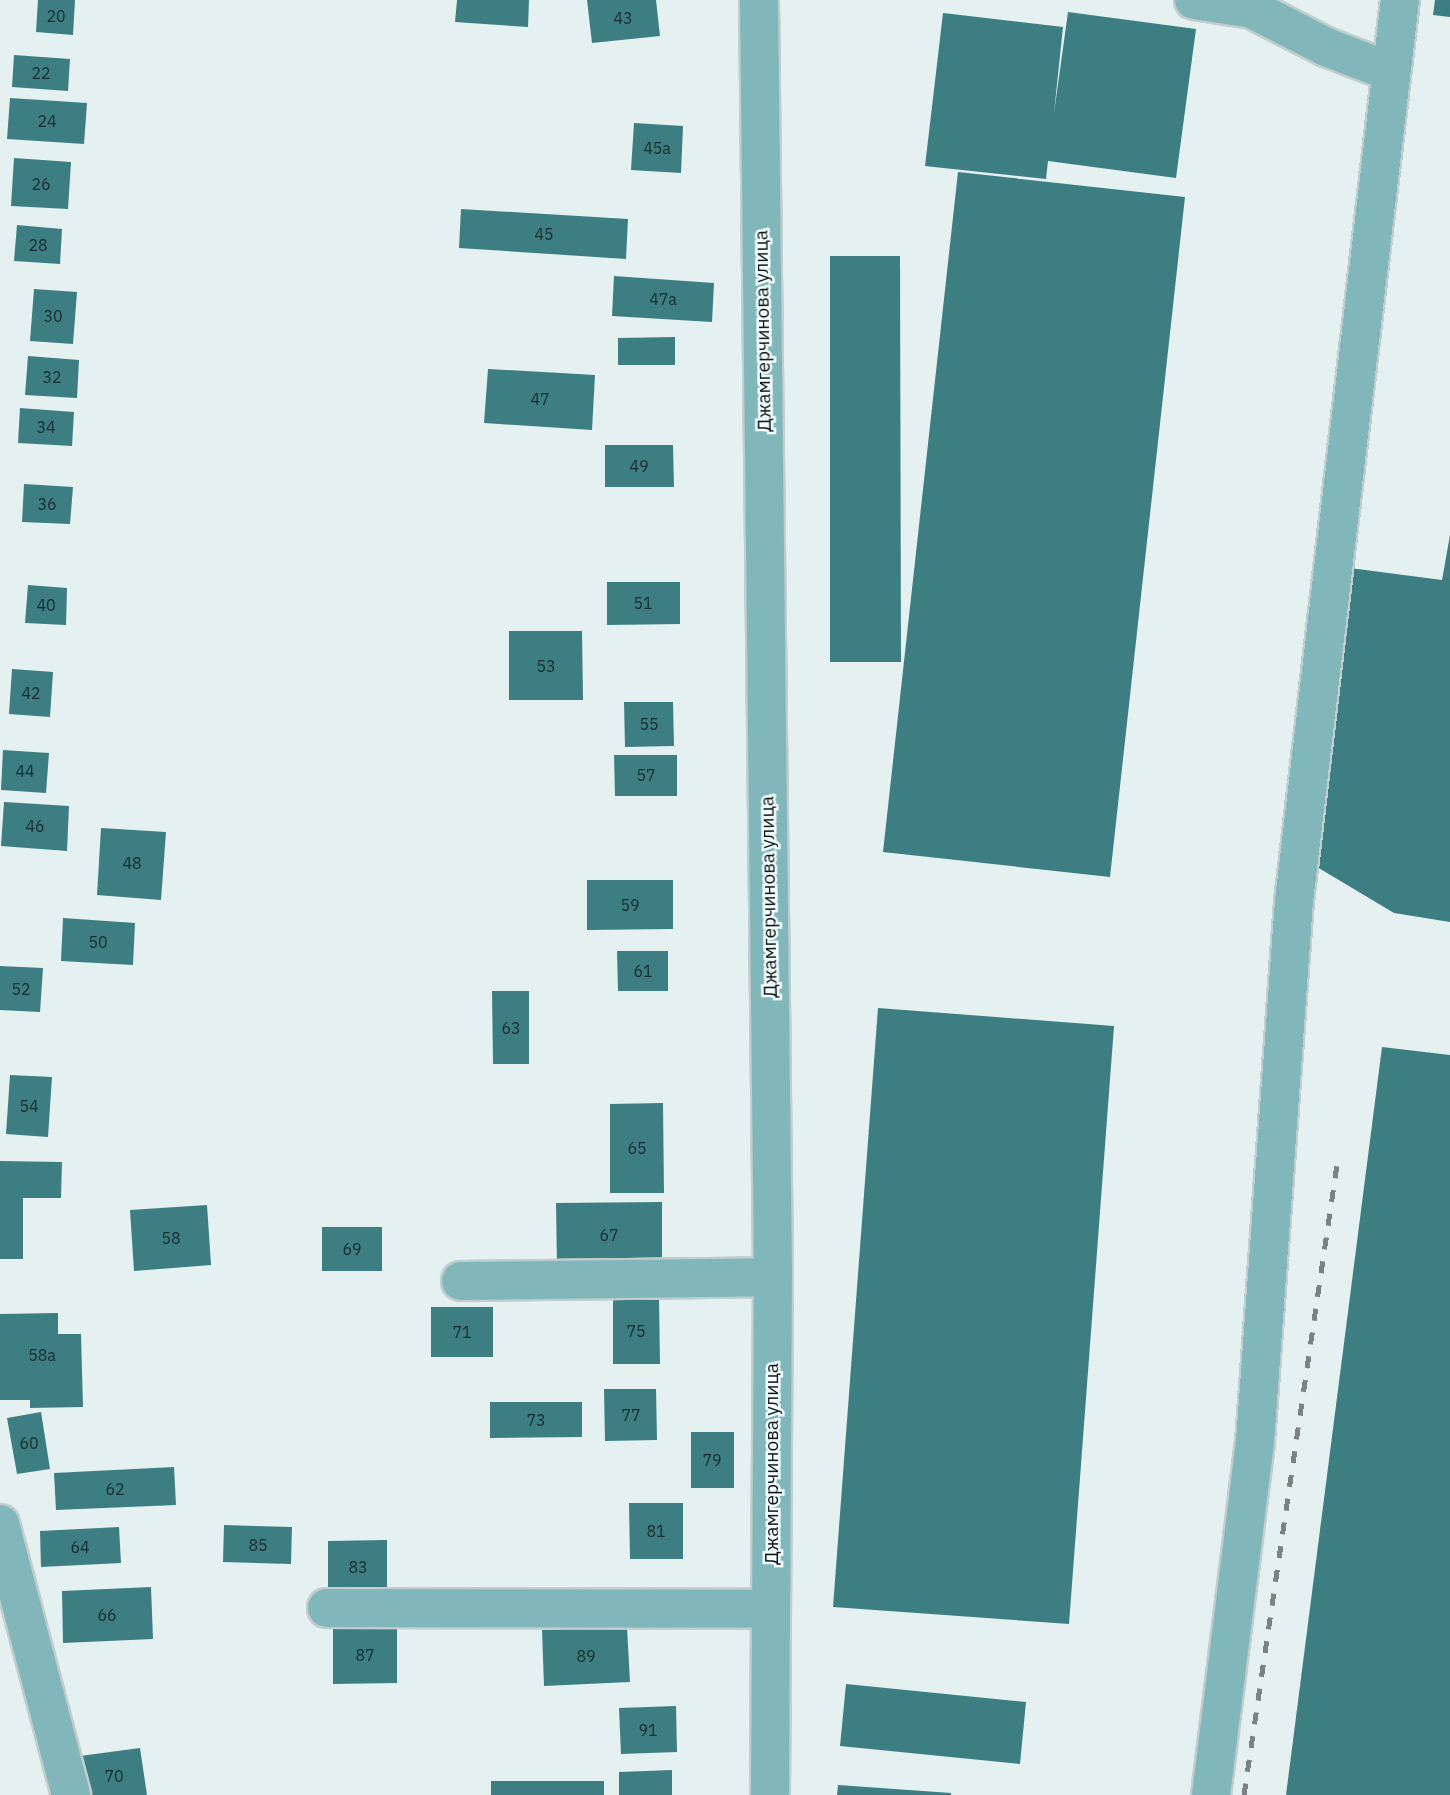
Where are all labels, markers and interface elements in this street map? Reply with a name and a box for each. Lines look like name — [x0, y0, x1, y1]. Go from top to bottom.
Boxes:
house number: 20 — [46, 6, 66, 26]
house number: 43 — [613, 8, 633, 28]
house number: 22 — [31, 63, 51, 83]
house number: 24 — [37, 111, 57, 131]
house number: 45a — [643, 138, 671, 158]
house number: 26 — [31, 174, 51, 194]
house number: 45 — [534, 224, 554, 244]
street label: Джамгерчинова улица — [750, 230, 776, 432]
house number: 28 — [28, 235, 48, 255]
house number: 47a — [649, 289, 677, 309]
house number: 30 — [43, 306, 63, 326]
house number: 32 — [42, 367, 62, 387]
house number: 47 — [530, 389, 550, 409]
house number: 34 — [36, 417, 56, 437]
house number: 49 — [629, 456, 649, 476]
house number: 36 — [37, 494, 57, 514]
house number: 51 — [633, 593, 653, 613]
house number: 40 — [36, 595, 56, 615]
house number: 53 — [536, 656, 556, 676]
house number: 42 — [21, 683, 41, 703]
house number: 55 — [639, 714, 659, 734]
house number: 44 — [15, 761, 35, 781]
house number: 57 — [636, 765, 656, 785]
street label: Джамгерчинова улица — [756, 796, 782, 998]
house number: 46 — [25, 816, 45, 836]
house number: 48 — [122, 853, 142, 873]
house number: 59 — [620, 895, 640, 915]
house number: 50 — [88, 932, 108, 952]
house number: 61 — [633, 961, 653, 981]
house number: 52 — [11, 979, 31, 999]
house number: 63 — [501, 1018, 521, 1038]
house number: 54 — [19, 1096, 39, 1116]
house number: 65 — [627, 1138, 647, 1158]
house number: 67 — [599, 1225, 619, 1245]
house number: 58 — [161, 1228, 181, 1248]
house number: 69 — [342, 1239, 362, 1259]
house number: 75 — [626, 1321, 646, 1341]
house number: 71 — [452, 1322, 472, 1342]
house number: 58a — [28, 1345, 56, 1365]
street label: Джамгерчинова улица — [761, 1363, 783, 1565]
house number: 77 — [621, 1405, 641, 1425]
house number: 73 — [526, 1410, 546, 1430]
house number: 60 — [19, 1433, 39, 1453]
house number: 79 — [702, 1450, 722, 1470]
house number: 62 — [105, 1479, 125, 1499]
house number: 81 — [646, 1521, 666, 1541]
house number: 85 — [248, 1535, 268, 1555]
house number: 64 — [70, 1537, 90, 1557]
house number: 83 — [348, 1557, 368, 1577]
house number: 66 — [97, 1605, 117, 1625]
house number: 87 — [355, 1645, 375, 1665]
house number: 89 — [576, 1646, 596, 1666]
house number: 91 — [638, 1720, 658, 1740]
house number: 70 — [104, 1766, 124, 1786]

